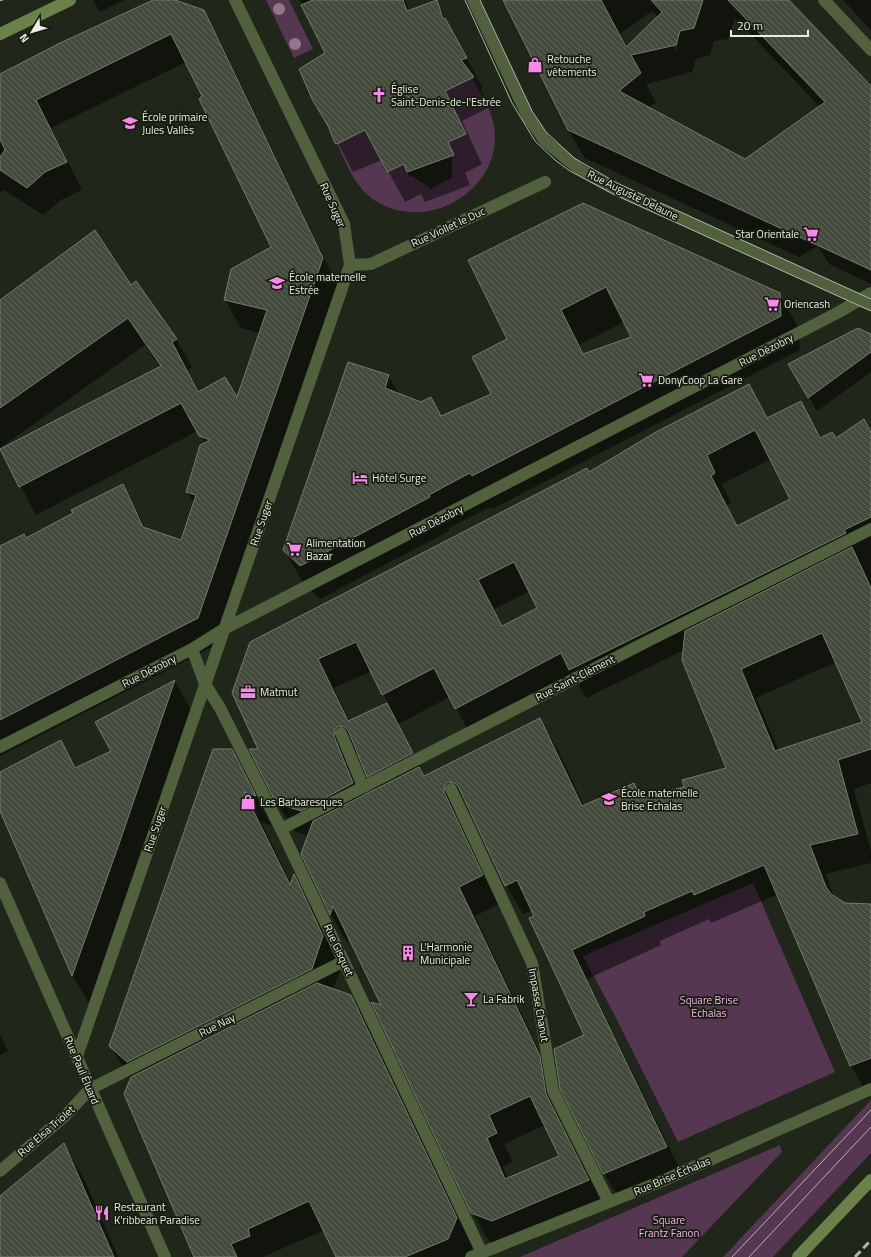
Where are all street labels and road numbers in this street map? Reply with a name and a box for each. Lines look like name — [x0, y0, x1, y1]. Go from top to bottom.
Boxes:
street label: Rue Auguste Delaune — [585, 166, 682, 224]
street label: Rue Suger — [316, 180, 350, 230]
street label: Rue Viollet le Duc — [408, 203, 488, 251]
street label: Rue Dézobry — [736, 329, 796, 370]
street label: Rue Suger — [246, 498, 276, 548]
street label: Rue Dézobry — [406, 500, 466, 541]
street label: Rue Dézobry — [119, 650, 179, 691]
street label: Rue Saint-Clément — [532, 651, 618, 705]
street label: Rue Suger — [140, 804, 170, 854]
street label: Rue Gisquet — [320, 921, 358, 979]
street label: Impasse Chanut — [525, 967, 553, 1043]
street label: Rue Nay — [196, 1009, 239, 1041]
street label: Rue Paul Éluard — [60, 1033, 104, 1107]
street label: Rue Elsa Triolet — [14, 1102, 78, 1160]
street label: Rue Brise Échalas — [631, 1153, 713, 1199]

